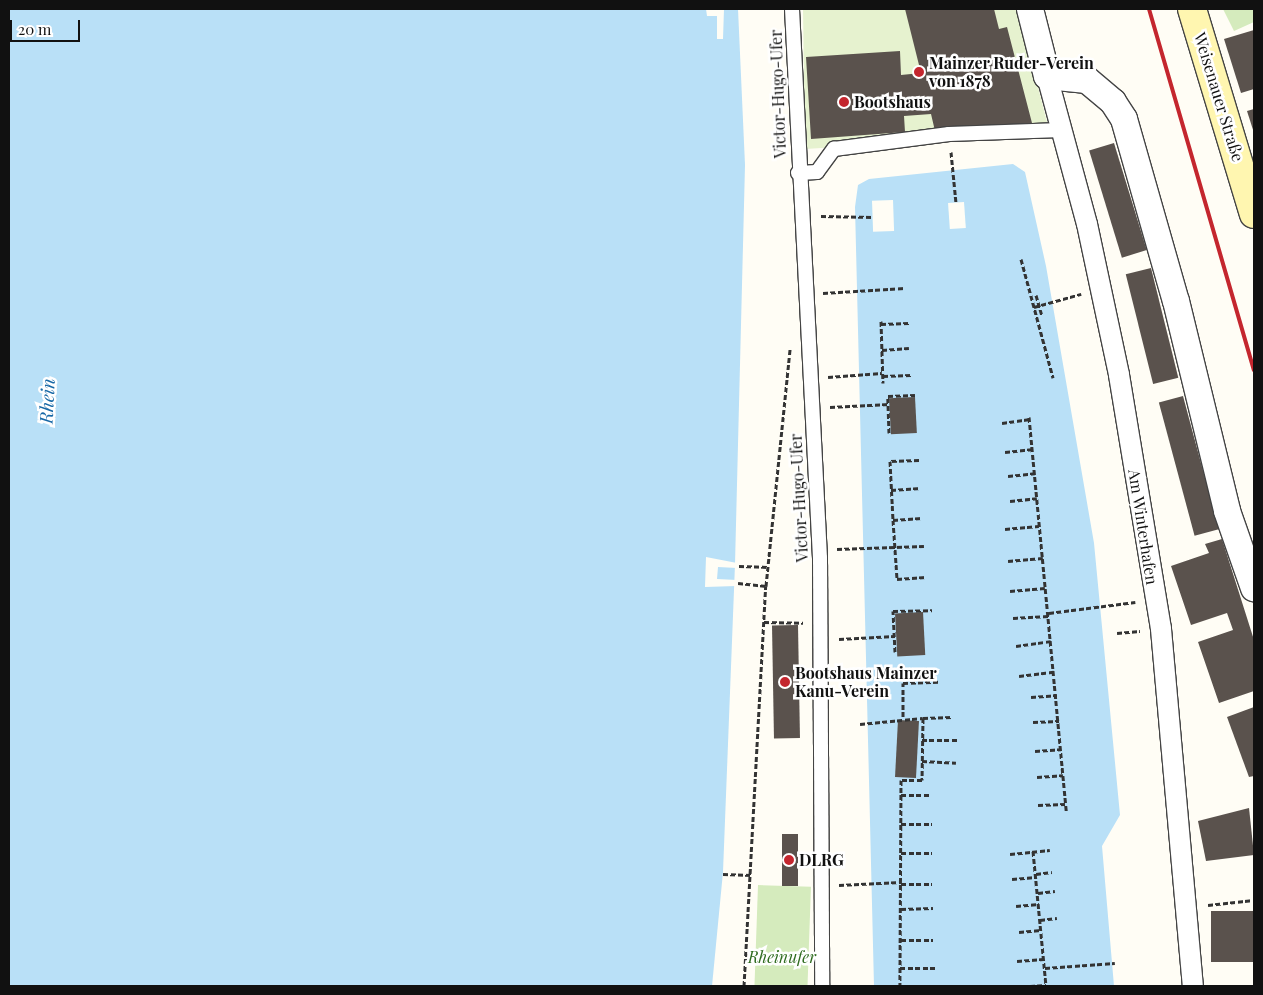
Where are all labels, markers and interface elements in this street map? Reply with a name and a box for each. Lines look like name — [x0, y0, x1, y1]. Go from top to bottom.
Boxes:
scale bar — [12, 10, 82, 42]
text: 20 m — [18, 19, 51, 39]
street label: Victor-Hugo-Ufer — [766, 29, 790, 159]
street label: Weisenauer Straße — [1190, 30, 1248, 164]
place label: Mainzer Ruder-Verein von 1878 — [929, 53, 1094, 91]
marker: Mainzer Ruder-Verein von 1878 — [913, 66, 925, 78]
place label: Bootshaus — [854, 92, 931, 112]
marker: Bootshaus — [838, 96, 850, 108]
water label: Rhein — [35, 378, 59, 424]
street label: Victor-Hugo-Ufer — [786, 433, 812, 563]
street label: Am Winterhafen — [1124, 468, 1162, 586]
place label: Bootshaus Mainzer Kanu-Verein — [795, 663, 937, 701]
marker: Bootshaus Mainzer Kanu-Verein — [779, 676, 791, 688]
place label: DLRG — [799, 850, 844, 870]
marker: DLRG — [783, 854, 795, 866]
park label: Rheinufer — [748, 947, 816, 967]

